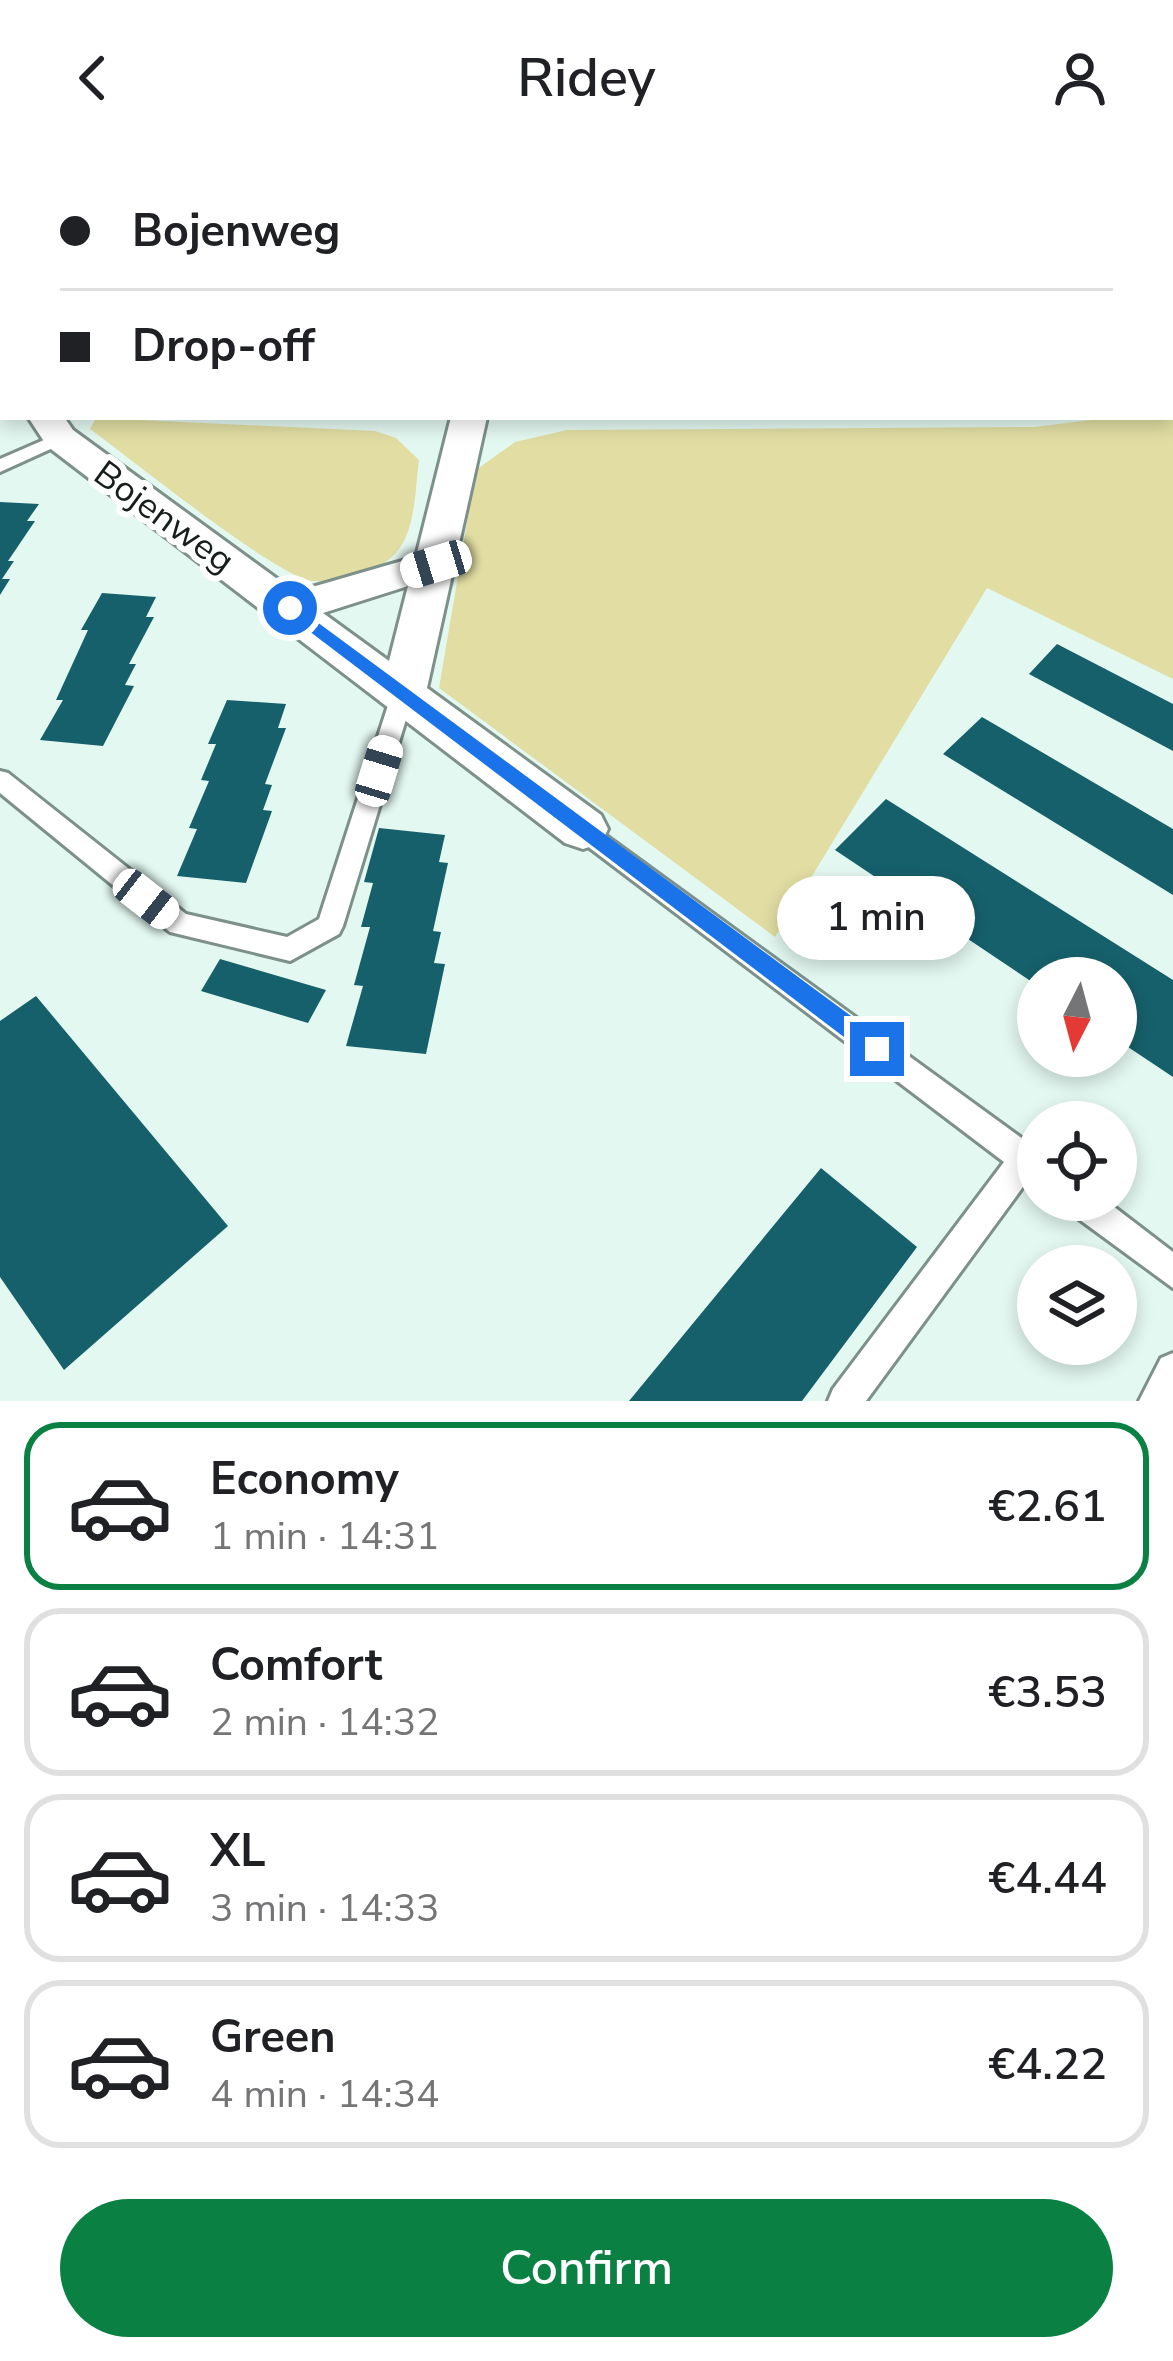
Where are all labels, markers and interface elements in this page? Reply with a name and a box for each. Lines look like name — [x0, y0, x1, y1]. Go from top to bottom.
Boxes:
text: Ridey — [517, 41, 656, 115]
icon: back — [60, 45, 126, 111]
icon: person — [1047, 45, 1113, 111]
text: Bojenweg — [132, 201, 341, 262]
text: Drop-off — [132, 316, 315, 377]
street label: Bojenweg — [84, 450, 244, 585]
car — [396, 536, 476, 592]
route start — [263, 581, 317, 635]
car — [351, 731, 407, 811]
car — [107, 863, 185, 935]
callout: 1 min — [778, 875, 976, 959]
text: 1 min — [826, 891, 926, 944]
north arrow — [1017, 957, 1137, 1077]
map controls — [1017, 957, 1137, 1365]
route end — [850, 1022, 904, 1076]
button: locate — [1017, 1101, 1137, 1221]
button: layers — [1017, 1245, 1137, 1365]
text: Economy — [210, 1449, 399, 1510]
icon: car — [66, 1452, 174, 1560]
text: €2.61 — [988, 1476, 1107, 1537]
text: 1 min · 14:31 — [210, 1510, 439, 1563]
text: Comfort — [210, 1635, 382, 1696]
icon: car — [66, 1638, 174, 1746]
text: €3.53 — [988, 1662, 1107, 1723]
text: 2 min · 14:32 — [210, 1696, 439, 1749]
text: XL — [210, 1821, 266, 1882]
icon: car — [66, 1824, 174, 1932]
text: €4.44 — [988, 1848, 1107, 1909]
text: 3 min · 14:33 — [210, 1882, 439, 1935]
text: Green — [210, 2007, 336, 2068]
icon: car — [66, 2010, 174, 2118]
text: €4.22 — [988, 2034, 1107, 2095]
text: 4 min · 14:34 — [210, 2068, 439, 2121]
button: Confirm — [60, 2199, 1113, 2337]

